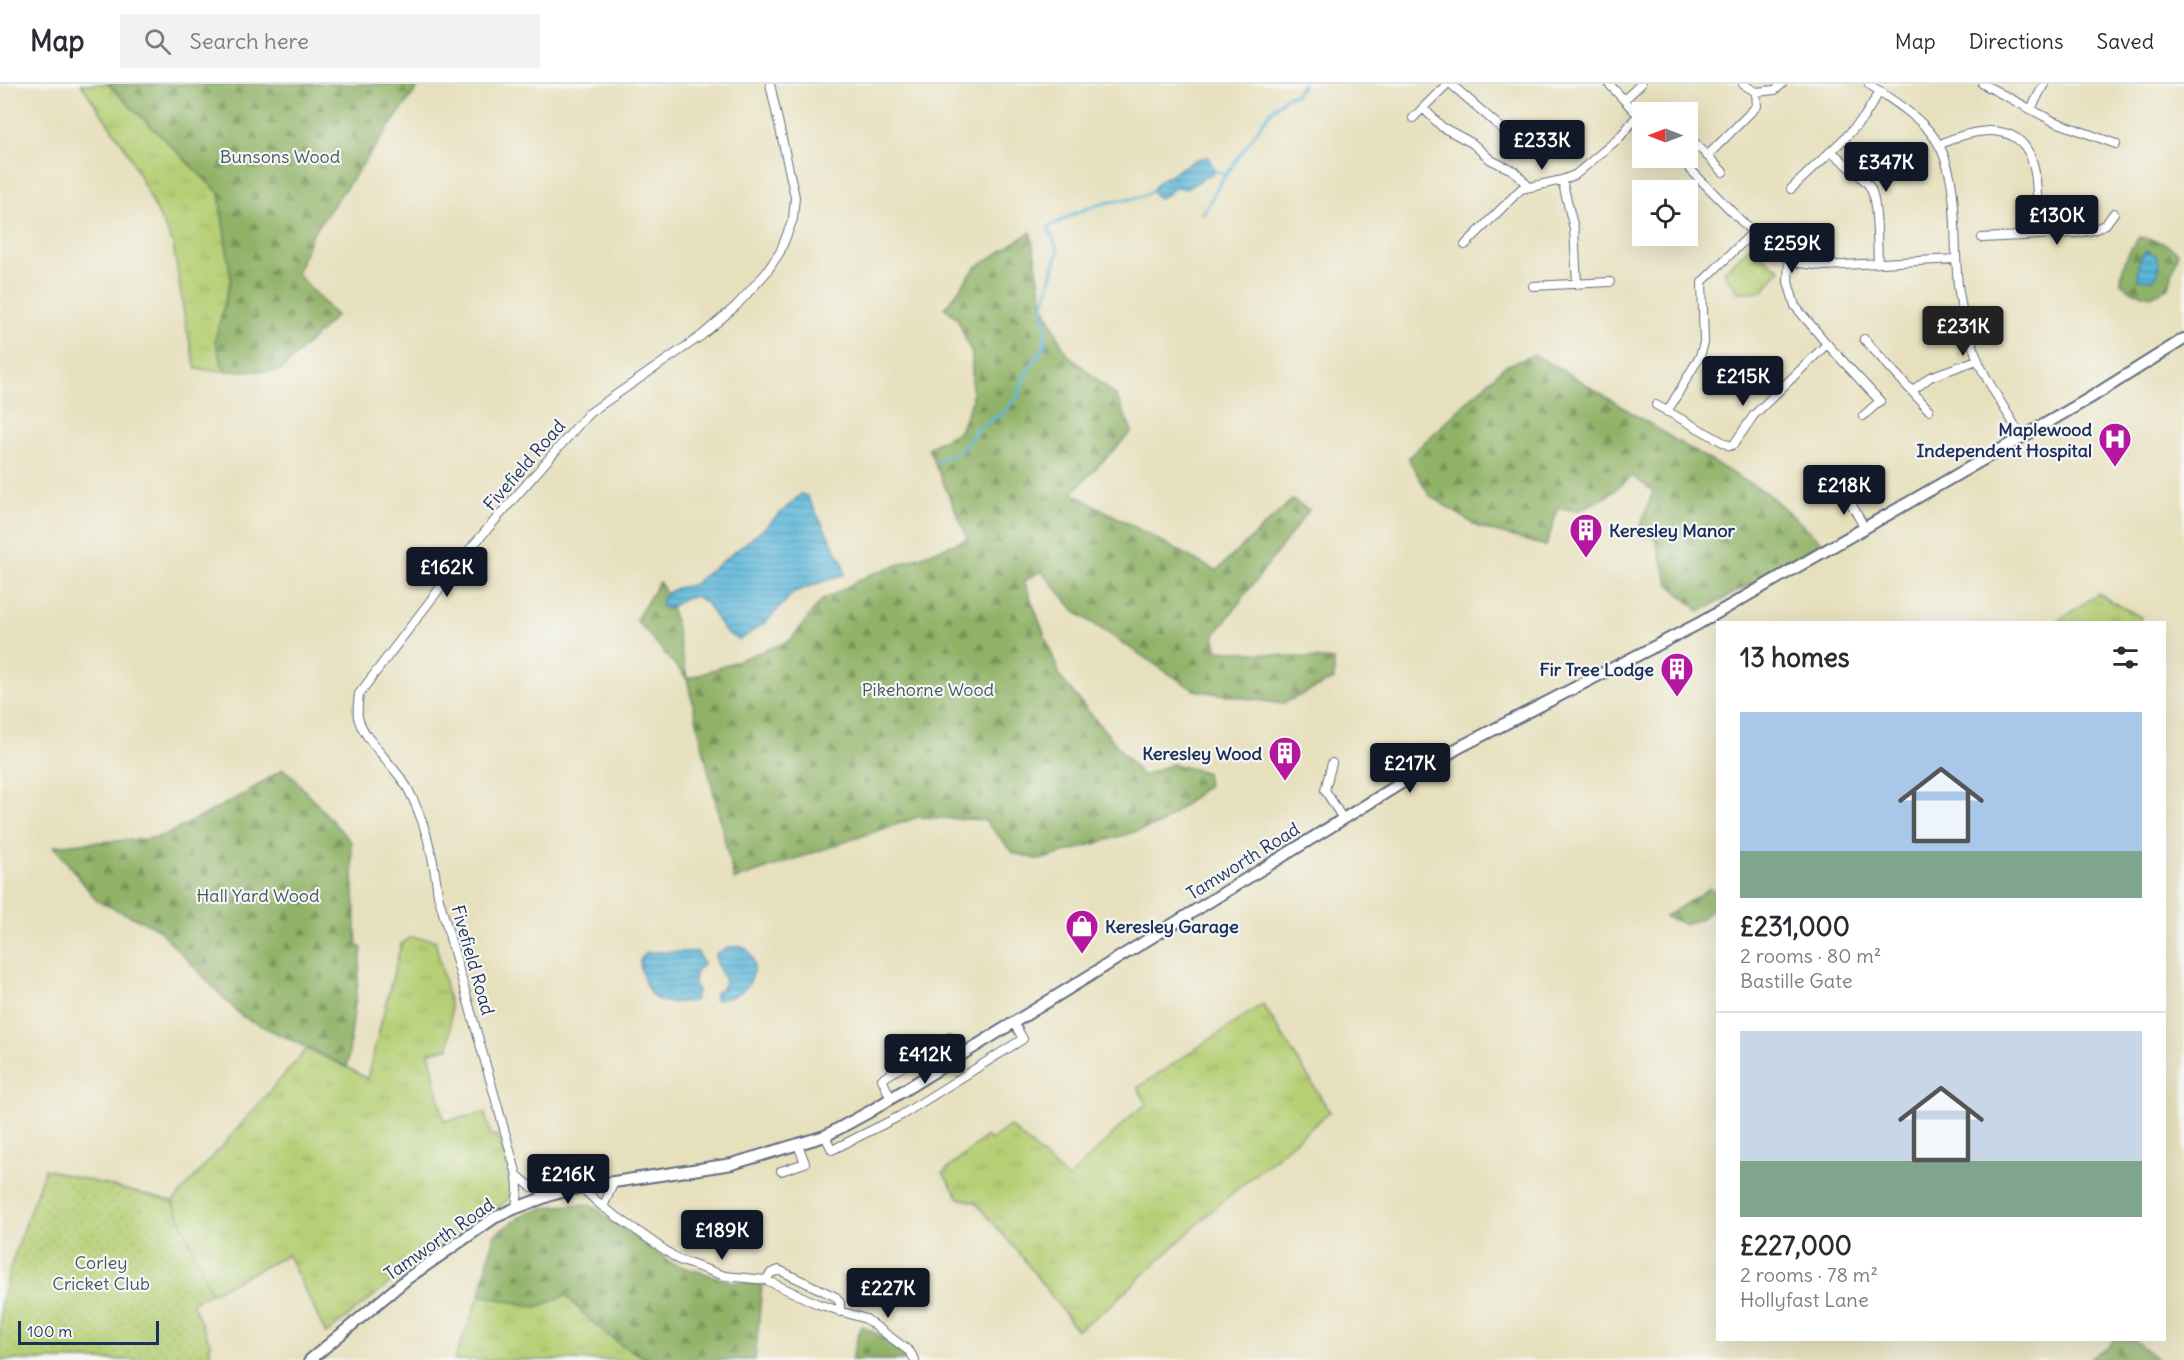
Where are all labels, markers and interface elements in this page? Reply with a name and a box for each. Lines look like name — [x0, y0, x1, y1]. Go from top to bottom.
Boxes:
search box — [120, 14, 540, 68]
text: Map — [30, 23, 84, 59]
icon: search — [141, 25, 174, 58]
text: Search here — [189, 27, 309, 55]
text: Map — [1895, 28, 1936, 55]
text: Directions — [1969, 28, 2063, 55]
text: Saved — [2096, 28, 2154, 55]
north arrow — [1632, 102, 1698, 168]
map controls — [1632, 102, 1698, 246]
pin: £233K — [1500, 120, 1584, 171]
text: £233K — [1514, 127, 1570, 152]
pin: £347K — [1844, 142, 1928, 193]
park label: Bunsons Wood — [220, 145, 341, 168]
text: £347K — [1858, 149, 1914, 174]
button: locate — [1632, 180, 1698, 246]
pin: £130K — [2015, 195, 2099, 246]
text: £130K — [2029, 202, 2085, 227]
pin: £259K — [1750, 223, 1834, 274]
text: £259K — [1763, 230, 1821, 255]
pin: £231K — [1921, 306, 2005, 357]
text: £231K — [1936, 313, 1990, 338]
pin: £215K — [1701, 356, 1785, 407]
text: £215K — [1716, 363, 1770, 388]
street label: Fivefield Road — [478, 414, 570, 515]
place label: Maplewood Independent Hospital — [1917, 418, 2092, 462]
hospital icon: Maplewood Independent Hospital — [2097, 421, 2133, 468]
pin: £218K — [1802, 465, 1886, 516]
text: £218K — [1817, 472, 1871, 497]
building icon: Keresley Manor — [1568, 512, 1604, 559]
place label: Keresley Manor — [1609, 519, 1736, 542]
pin: £162K — [405, 547, 489, 598]
text: £162K — [420, 554, 474, 579]
text: 13 homes — [1740, 641, 1850, 674]
icon: filters — [2109, 641, 2142, 674]
building icon: Fir Tree Lodge — [1659, 651, 1695, 698]
place label: Fir Tree Lodge — [1539, 658, 1654, 681]
park label: Pikehorne Wood — [862, 678, 995, 701]
building icon: Keresley Wood — [1267, 735, 1303, 782]
place label: Keresley Wood — [1142, 742, 1262, 765]
pin: £217K — [1368, 743, 1452, 794]
text: £217K — [1384, 750, 1436, 775]
icon: home — [1887, 751, 1995, 859]
street label: Tamworth Road — [1182, 817, 1304, 905]
park label: Hall Yard Wood — [196, 884, 320, 907]
street label: Fivefield Road — [446, 902, 500, 1018]
shop icon: Keresley Garage — [1064, 908, 1100, 955]
text: £231,000 — [1740, 910, 1850, 943]
place label: Keresley Garage — [1105, 915, 1239, 938]
text: 2 rooms · 80 m² — [1740, 943, 1881, 968]
text: Bastille Gate — [1740, 968, 1853, 993]
pin: £412K — [883, 1034, 967, 1085]
text: £412K — [898, 1041, 952, 1066]
icon: home — [1887, 1070, 1995, 1178]
pin: £216K — [526, 1154, 610, 1205]
text: £216K — [541, 1161, 595, 1186]
street label: Tamworth Road — [380, 1192, 499, 1285]
pin: £189K — [680, 1210, 764, 1261]
text: £189K — [695, 1217, 749, 1242]
text: £227,000 — [1740, 1229, 1852, 1262]
park label: Corley Cricket Club — [52, 1251, 150, 1295]
text: 2 rooms · 78 m² — [1740, 1262, 1878, 1287]
pin: £227K — [846, 1268, 930, 1319]
text: £227K — [861, 1275, 915, 1300]
text: Hollyfast Lane — [1740, 1287, 1869, 1312]
scale bar — [18, 1318, 159, 1346]
text: 100 m — [27, 1321, 72, 1341]

